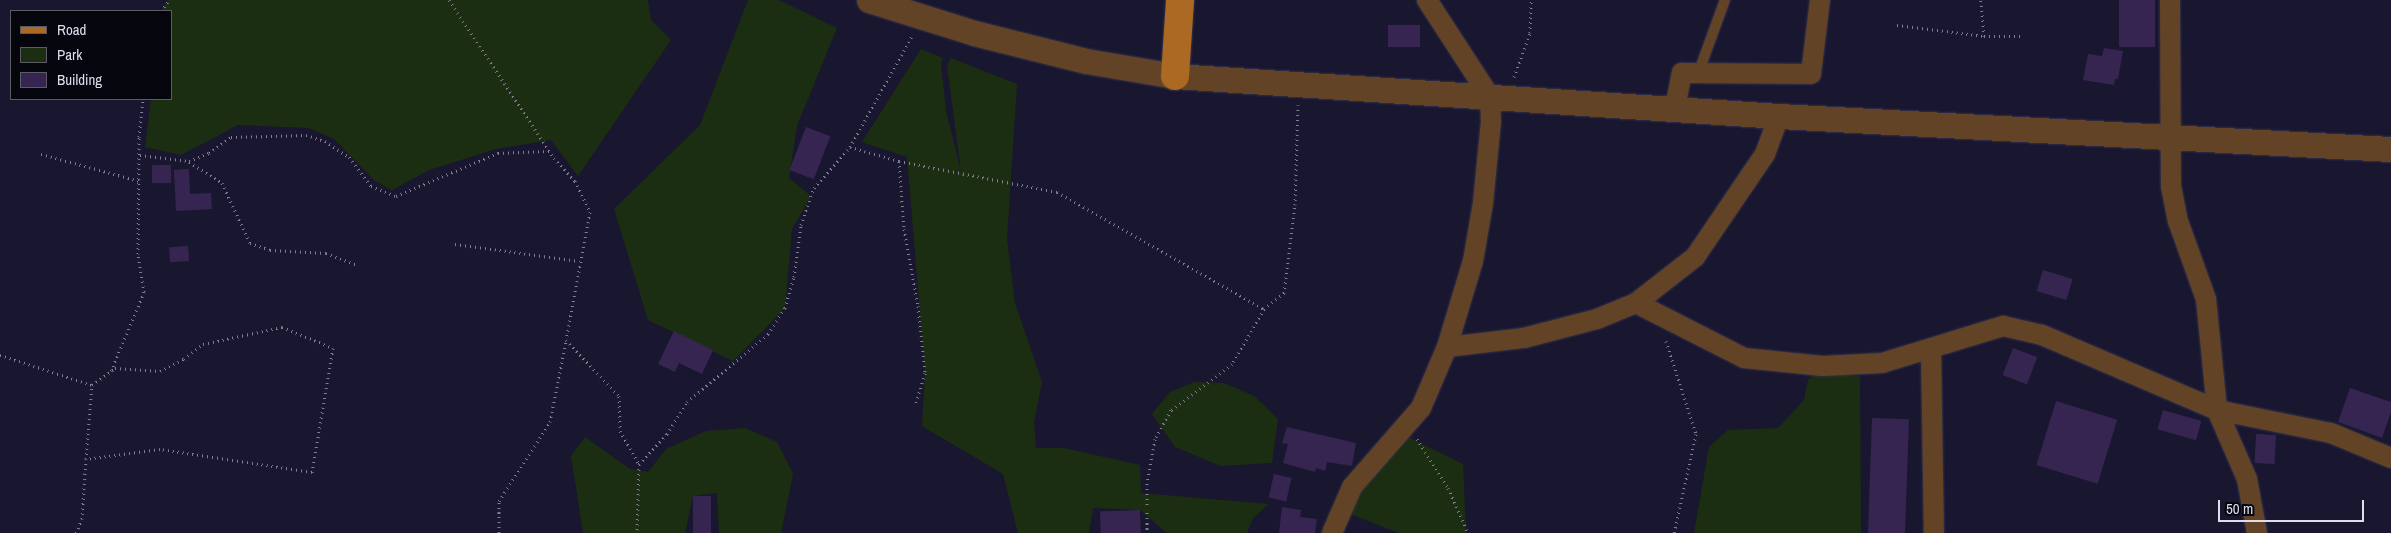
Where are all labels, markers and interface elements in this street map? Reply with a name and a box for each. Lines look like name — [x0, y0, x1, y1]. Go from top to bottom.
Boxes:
legend — [10, 10, 172, 100]
text: Road — [57, 19, 86, 40]
text: Park — [57, 44, 82, 65]
text: Building — [57, 69, 102, 90]
scale bar — [2221, 490, 2367, 522]
text: 50 m — [2226, 498, 2253, 519]

